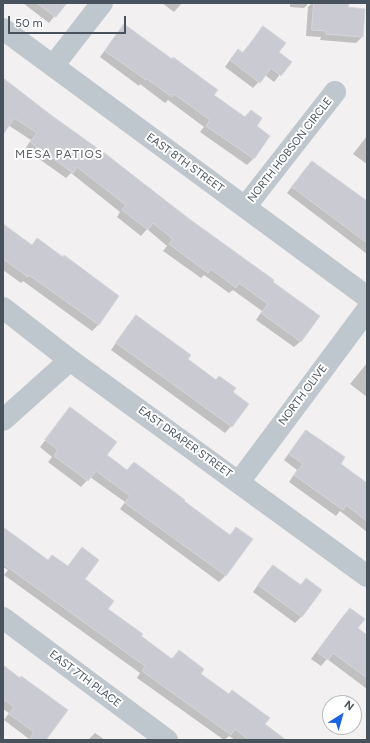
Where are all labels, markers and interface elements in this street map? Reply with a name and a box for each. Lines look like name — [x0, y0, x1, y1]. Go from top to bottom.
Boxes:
scale bar — [10, 8, 128, 34]
text: 50 m — [15, 16, 43, 30]
street label: NORTH HOBSON CIRCLE — [245, 95, 335, 205]
street label: EAST 8TH STREET — [144, 131, 226, 195]
district label: MESA PATIOS — [15, 147, 103, 161]
street label: NORTH OLIVE — [276, 362, 330, 428]
street label: EAST DRAPER STREET — [136, 404, 234, 480]
street label: EAST 7TH PLACE — [47, 648, 123, 710]
north arrow — [322, 695, 362, 735]
text: N — [342, 698, 356, 714]

